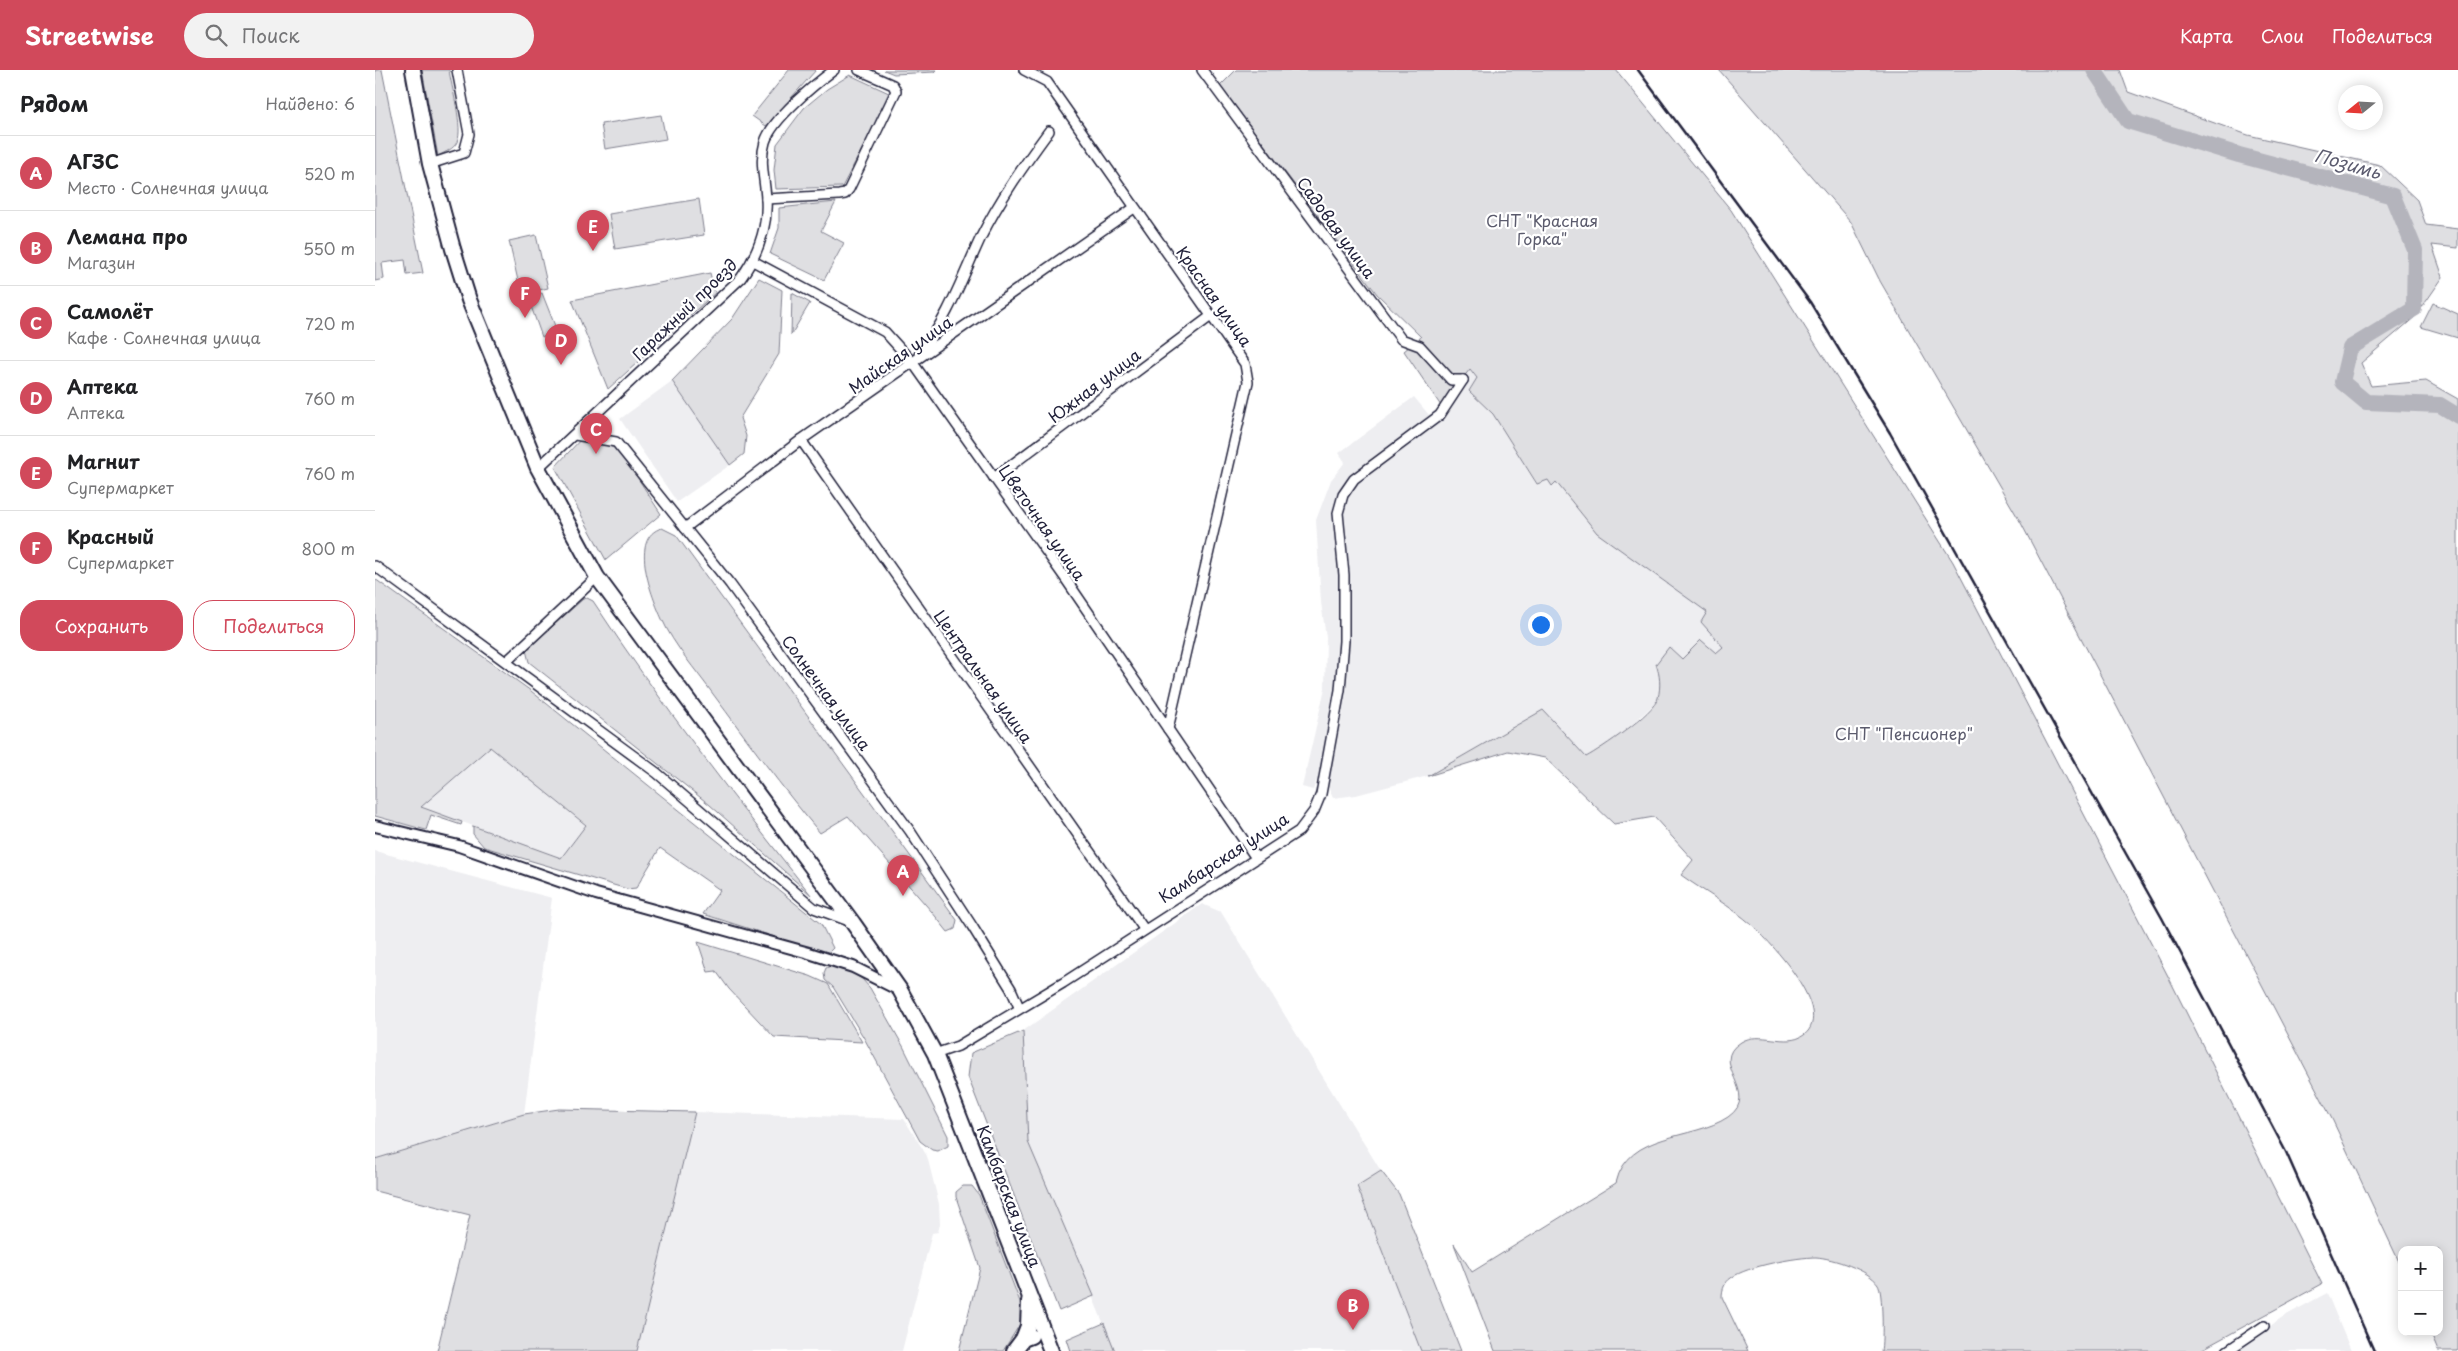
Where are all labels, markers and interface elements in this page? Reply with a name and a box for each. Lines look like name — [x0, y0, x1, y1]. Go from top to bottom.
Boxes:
search box — [184, 13, 534, 58]
text: Streetwise — [25, 17, 154, 53]
icon: search — [202, 21, 230, 49]
text: Поиск — [242, 21, 299, 49]
text: Карта — [2180, 22, 2233, 49]
text: Слои — [2261, 22, 2304, 49]
text: Поделиться — [2332, 22, 2433, 49]
north arrow — [2338, 85, 2383, 130]
text: Рядом — [20, 87, 88, 119]
text: Найдено: 6 — [265, 91, 355, 115]
water label: Позимь — [2312, 141, 2385, 186]
text: АГЗС — [67, 147, 119, 175]
text: A — [30, 161, 42, 185]
text: 520 m — [304, 161, 355, 185]
street label: Садовая улица — [1292, 171, 1382, 283]
text: Место · Солнечная улица — [67, 175, 268, 199]
park label: СНТ "Красная Горка" — [1486, 208, 1598, 250]
pin: E — [577, 210, 609, 251]
text: Лемана про — [67, 222, 188, 250]
text: B — [31, 236, 41, 260]
text: 550 m — [303, 236, 355, 260]
street label: Красная улица — [1171, 241, 1259, 351]
text: Магазин — [67, 250, 136, 274]
street label: Гаражный проезд — [626, 252, 742, 366]
pin: F — [509, 277, 541, 318]
text: Самолёт — [67, 297, 153, 325]
street label: Майская улица — [843, 309, 957, 399]
text: C — [30, 311, 42, 335]
text: 720 m — [305, 311, 355, 335]
pin: D — [545, 324, 577, 365]
text: Кафе · Солнечная улица — [67, 325, 260, 349]
street label: Южная улица — [1043, 342, 1145, 428]
text: Аптека — [67, 372, 138, 400]
text: D — [30, 386, 42, 410]
text: 760 m — [305, 386, 355, 410]
text: Аптека — [67, 400, 124, 424]
pin: C — [580, 413, 612, 454]
text: Магнит — [67, 447, 139, 475]
street label: Цветочная улица — [994, 459, 1092, 585]
text: E — [31, 461, 41, 485]
text: 760 m — [305, 461, 355, 485]
text: Супермаркет — [67, 475, 174, 499]
text: Красный — [67, 522, 154, 550]
text: F — [31, 536, 41, 560]
text: 800 m — [302, 536, 355, 560]
text: Супермаркет — [67, 550, 174, 574]
button: Сохранить — [20, 600, 183, 651]
button: Поделиться — [193, 600, 355, 651]
street label: Центральная улица — [929, 604, 1039, 748]
your location — [1528, 612, 1554, 638]
street label: Солнечная улица — [777, 629, 877, 755]
park label: СНТ "Пенсионер" — [1835, 721, 1973, 745]
street label: Камбарская улица — [1153, 806, 1293, 908]
pin: A — [887, 855, 919, 896]
street label: Камбарская улица — [972, 1122, 1048, 1270]
map controls — [2398, 1246, 2443, 1336]
button: + — [2398, 1246, 2443, 1291]
pin: B — [1337, 1289, 1369, 1330]
button: − — [2398, 1291, 2443, 1336]

